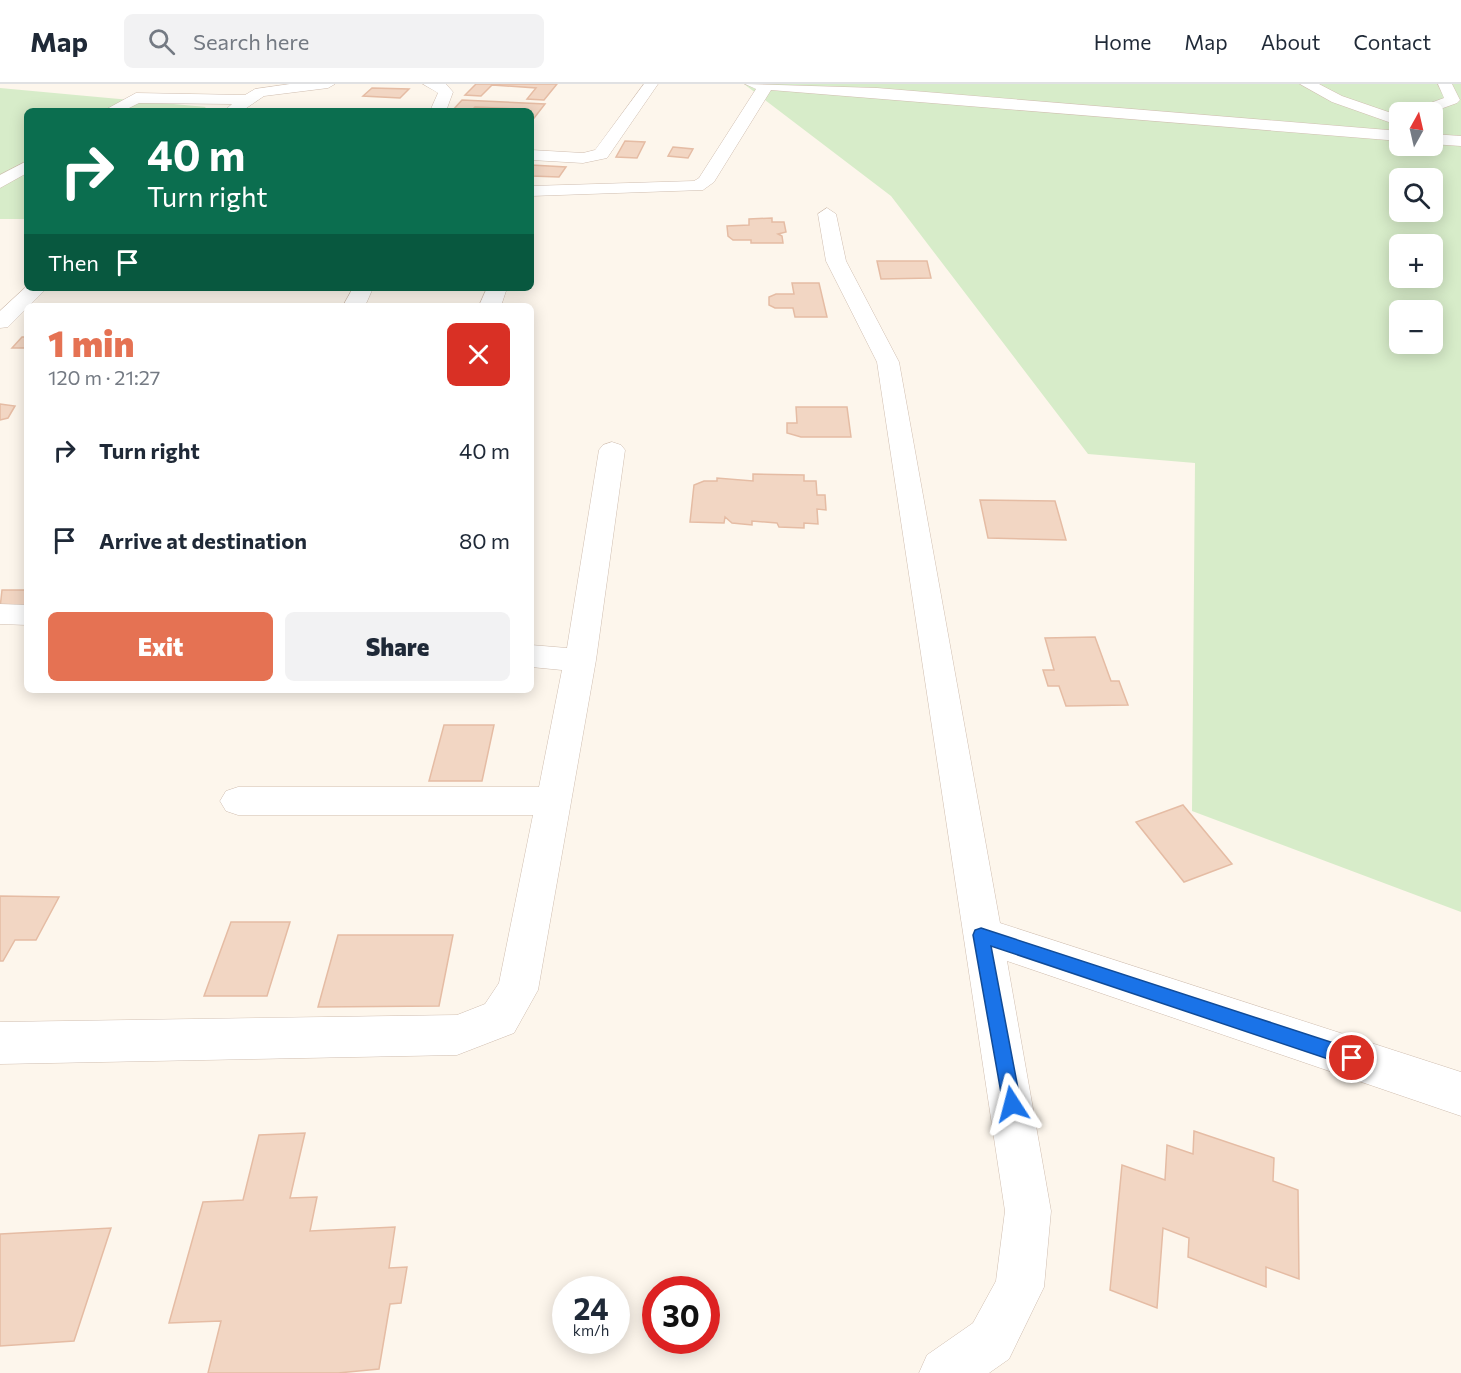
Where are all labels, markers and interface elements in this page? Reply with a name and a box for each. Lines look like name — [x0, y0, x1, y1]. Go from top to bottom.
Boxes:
search box — [124, 14, 544, 68]
text: Map — [30, 24, 88, 58]
icon: search — [145, 25, 178, 58]
text: Search here — [193, 28, 309, 55]
text: Home — [1094, 29, 1151, 54]
text: Map — [1184, 29, 1228, 54]
text: About — [1261, 29, 1320, 54]
text: Contact — [1353, 29, 1431, 54]
north arrow — [1389, 102, 1443, 156]
map controls — [1389, 102, 1443, 354]
text: 40 m — [147, 128, 245, 180]
icon: right — [48, 132, 126, 210]
button: search — [1389, 168, 1443, 222]
text: Turn right — [147, 180, 267, 213]
button: + — [1389, 234, 1443, 288]
icon: arrive — [111, 246, 144, 279]
text: Then — [48, 249, 99, 276]
button: − — [1389, 300, 1443, 354]
text: 1 min — [48, 320, 134, 364]
button: close — [447, 323, 510, 386]
text: 120 m · 21:27 — [48, 365, 160, 389]
icon: right — [48, 434, 81, 467]
text: Turn right — [99, 437, 200, 464]
text: 40 m — [459, 437, 510, 464]
icon: arrive — [48, 524, 81, 557]
text: Arrive at destination — [99, 527, 307, 554]
text: 80 m — [459, 527, 510, 554]
button: Exit — [48, 612, 273, 681]
button: Share — [285, 612, 510, 681]
pin — [1326, 1032, 1377, 1083]
icon: arrive — [1335, 1041, 1368, 1074]
position arrow — [980, 1072, 1044, 1136]
speed limit sign: 30 — [642, 1276, 720, 1354]
text: 24 — [573, 1289, 609, 1326]
text: km/h — [573, 1321, 609, 1339]

